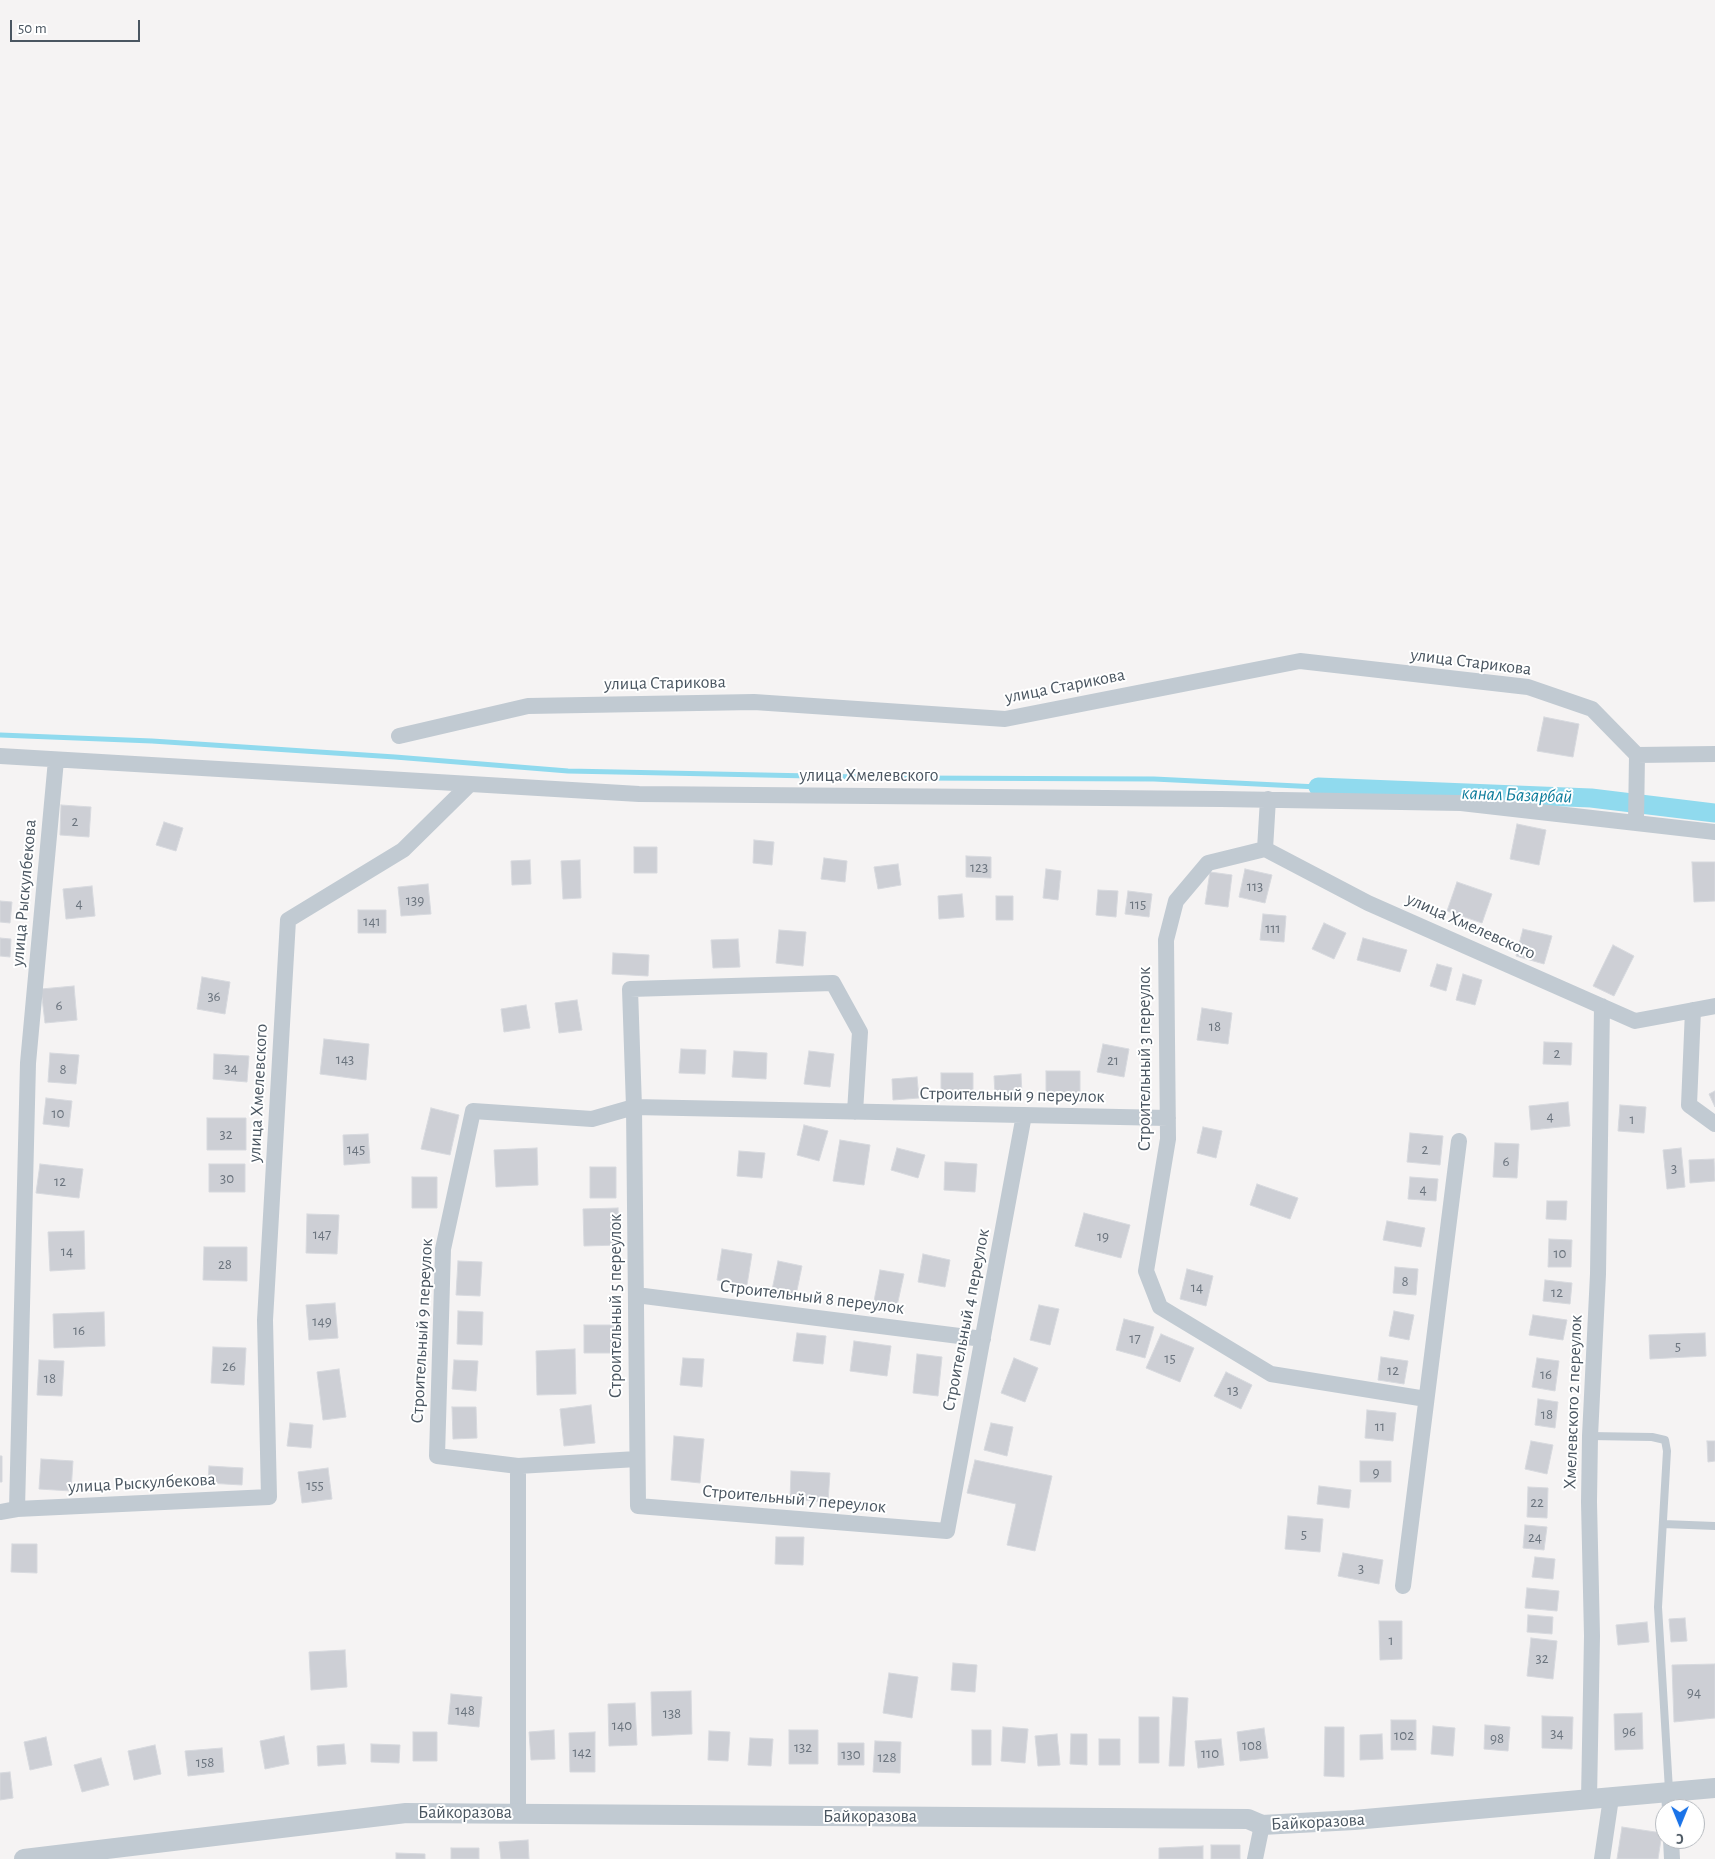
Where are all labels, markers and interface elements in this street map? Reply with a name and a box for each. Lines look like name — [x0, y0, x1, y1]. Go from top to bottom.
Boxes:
scale bar — [12, 10, 142, 42]
text: 50 m — [18, 21, 47, 36]
street label: улица Старикова — [1409, 644, 1533, 680]
street label: улица Старикова — [1003, 664, 1127, 708]
street label: улица Старикова — [604, 671, 726, 695]
street label: улица Хмелевского — [800, 765, 938, 787]
water label: канал Базарбай — [1461, 782, 1573, 808]
house number: 2 — [72, 812, 78, 830]
street label: улица Рыскулбекова — [7, 818, 41, 968]
house number: 123 — [970, 858, 988, 876]
house number: 113 — [1247, 877, 1263, 895]
street label: улица Хмелевского — [1403, 888, 1539, 964]
house number: 139 — [406, 891, 424, 909]
house number: 4 — [75, 894, 83, 912]
house number: 115 — [1130, 895, 1146, 913]
house number: 141 — [363, 912, 381, 930]
house number: 111 — [1265, 919, 1281, 937]
street label: Строительный 3 переулок — [1134, 967, 1156, 1151]
house number: 36 — [207, 987, 221, 1005]
house number: 6 — [55, 996, 63, 1014]
house number: 18 — [1209, 1017, 1221, 1035]
street label: улица Хмелевского — [244, 1023, 272, 1163]
house number: 2 — [1554, 1044, 1560, 1062]
house number: 143 — [336, 1050, 354, 1068]
house number: 21 — [1107, 1051, 1119, 1069]
house number: 34 — [224, 1059, 238, 1077]
house number: 8 — [59, 1060, 67, 1078]
street label: Строительный 9 переулок — [919, 1083, 1105, 1107]
house number: 10 — [51, 1104, 65, 1122]
house number: 4 — [1546, 1107, 1554, 1125]
house number: 1 — [1629, 1110, 1635, 1128]
house number: 32 — [219, 1125, 233, 1143]
house number: 145 — [347, 1140, 365, 1158]
house number: 2 — [1422, 1140, 1428, 1158]
house number: 6 — [1502, 1152, 1510, 1170]
house number: 3 — [1671, 1159, 1677, 1177]
house number: 30 — [220, 1169, 234, 1187]
house number: 12 — [54, 1172, 66, 1190]
house number: 4 — [1419, 1180, 1427, 1198]
street label: Строительный 5 переулок — [605, 1214, 627, 1398]
house number: 147 — [313, 1225, 331, 1243]
street label: Строительный 4 переулок — [938, 1227, 994, 1413]
house number: 19 — [1097, 1227, 1109, 1245]
street label: Строительный 9 переулок — [406, 1238, 438, 1424]
house number: 14 — [61, 1242, 73, 1260]
house number: 10 — [1553, 1244, 1567, 1262]
house number: 28 — [218, 1255, 232, 1273]
house number: 8 — [1401, 1272, 1409, 1290]
street label: Строительный 8 переулок — [719, 1275, 905, 1319]
house number: 14 — [1191, 1278, 1203, 1296]
house number: 12 — [1551, 1283, 1563, 1301]
house number: 149 — [312, 1312, 332, 1330]
street label: Хмелевского 2 переулок — [1559, 1314, 1587, 1490]
house number: 16 — [73, 1321, 85, 1339]
house number: 17 — [1129, 1329, 1141, 1347]
house number: 5 — [1675, 1337, 1681, 1355]
house number: 15 — [1164, 1349, 1176, 1367]
house number: 26 — [222, 1357, 236, 1375]
house number: 12 — [1387, 1361, 1399, 1379]
house number: 16 — [1540, 1365, 1552, 1383]
house number: 18 — [44, 1369, 56, 1387]
house number: 13 — [1227, 1381, 1239, 1399]
house number: 18 — [1541, 1405, 1553, 1423]
house number: 11 — [1375, 1417, 1385, 1435]
house number: 9 — [1372, 1463, 1380, 1481]
street label: улица Рыскулбекова — [68, 1468, 216, 1498]
house number: 155 — [306, 1476, 324, 1494]
street label: Строительный 7 переулок — [701, 1480, 887, 1518]
house number: 22 — [1530, 1493, 1544, 1511]
house number: 5 — [1301, 1525, 1307, 1543]
house number: 24 — [1528, 1528, 1542, 1546]
house number: 3 — [1358, 1559, 1364, 1577]
house number: 1 — [1388, 1631, 1394, 1649]
house number: 32 — [1535, 1649, 1549, 1667]
house number: 94 — [1687, 1683, 1701, 1701]
house number: 148 — [455, 1701, 475, 1719]
house number: 138 — [663, 1704, 681, 1722]
house number: 140 — [612, 1716, 632, 1734]
house number: 96 — [1622, 1722, 1636, 1740]
house number: 34 — [1550, 1724, 1564, 1742]
house number: 102 — [1394, 1726, 1414, 1744]
house number: 98 — [1490, 1729, 1504, 1747]
house number: 108 — [1242, 1736, 1262, 1754]
house number: 132 — [794, 1738, 812, 1756]
house number: 142 — [572, 1743, 592, 1761]
house number: 110 — [1201, 1744, 1219, 1762]
house number: 130 — [841, 1745, 861, 1763]
house number: 128 — [877, 1748, 897, 1766]
house number: 158 — [196, 1753, 214, 1771]
north arrow — [1655, 1799, 1705, 1849]
street label: Байкоразова — [418, 1802, 512, 1824]
street label: Байкоразова — [823, 1806, 917, 1828]
street label: Байкоразова — [1270, 1809, 1366, 1835]
text: С — [1676, 1831, 1684, 1845]

